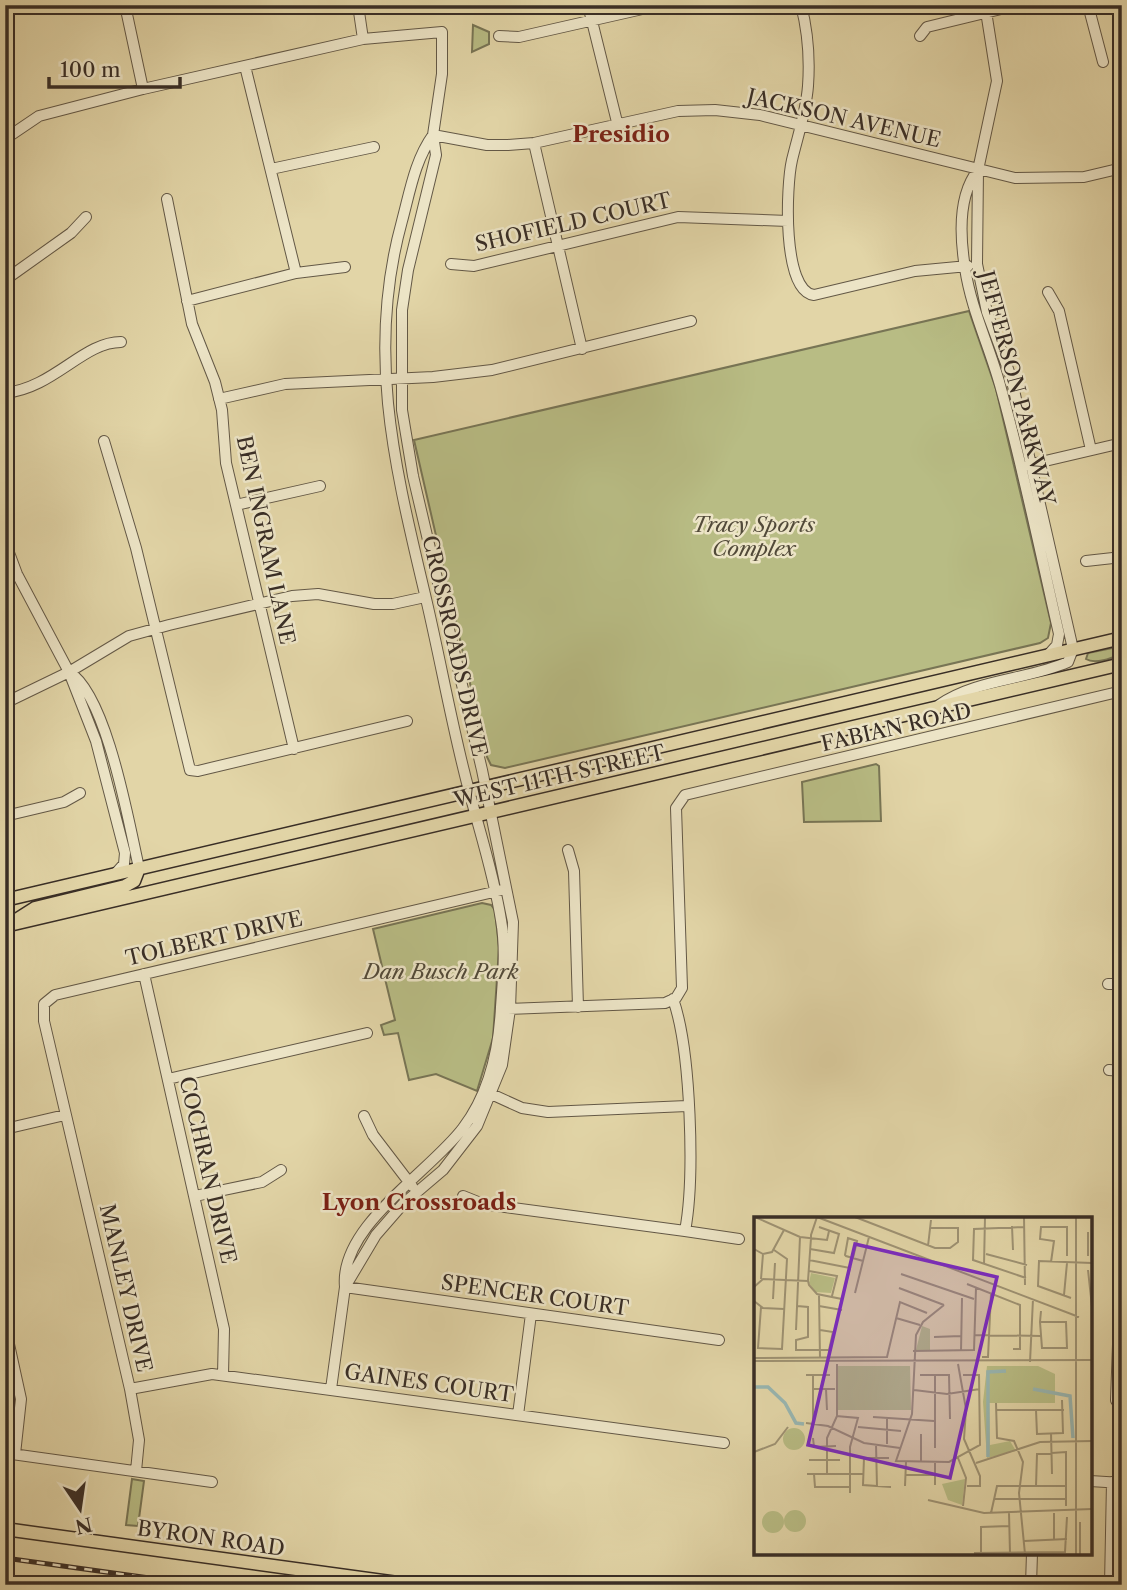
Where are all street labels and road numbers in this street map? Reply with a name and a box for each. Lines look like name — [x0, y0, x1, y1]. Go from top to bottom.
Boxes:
street label: JACKSON AVENUE — [742, 83, 943, 152]
street label: SHOFIELD COURT — [473, 187, 674, 257]
street label: JEFFERSON PARKWAY — [973, 265, 1061, 509]
street label: BEN INGRAM LANE — [232, 433, 300, 647]
street label: CROSSROADS DRIVE — [417, 533, 493, 759]
street label: FABIAN ROAD — [818, 698, 974, 756]
street label: WEST 11TH STREET — [450, 739, 667, 813]
street label: TOLBERT DRIVE — [123, 905, 305, 971]
street label: COCHRAN DRIVE — [174, 1074, 242, 1266]
street label: MANLEY DRIVE — [95, 1202, 157, 1374]
street label: SPENCER COURT — [440, 1269, 631, 1321]
street label: GAINES COURT — [343, 1359, 515, 1407]
street label: BYRON ROAD — [136, 1515, 286, 1561]

